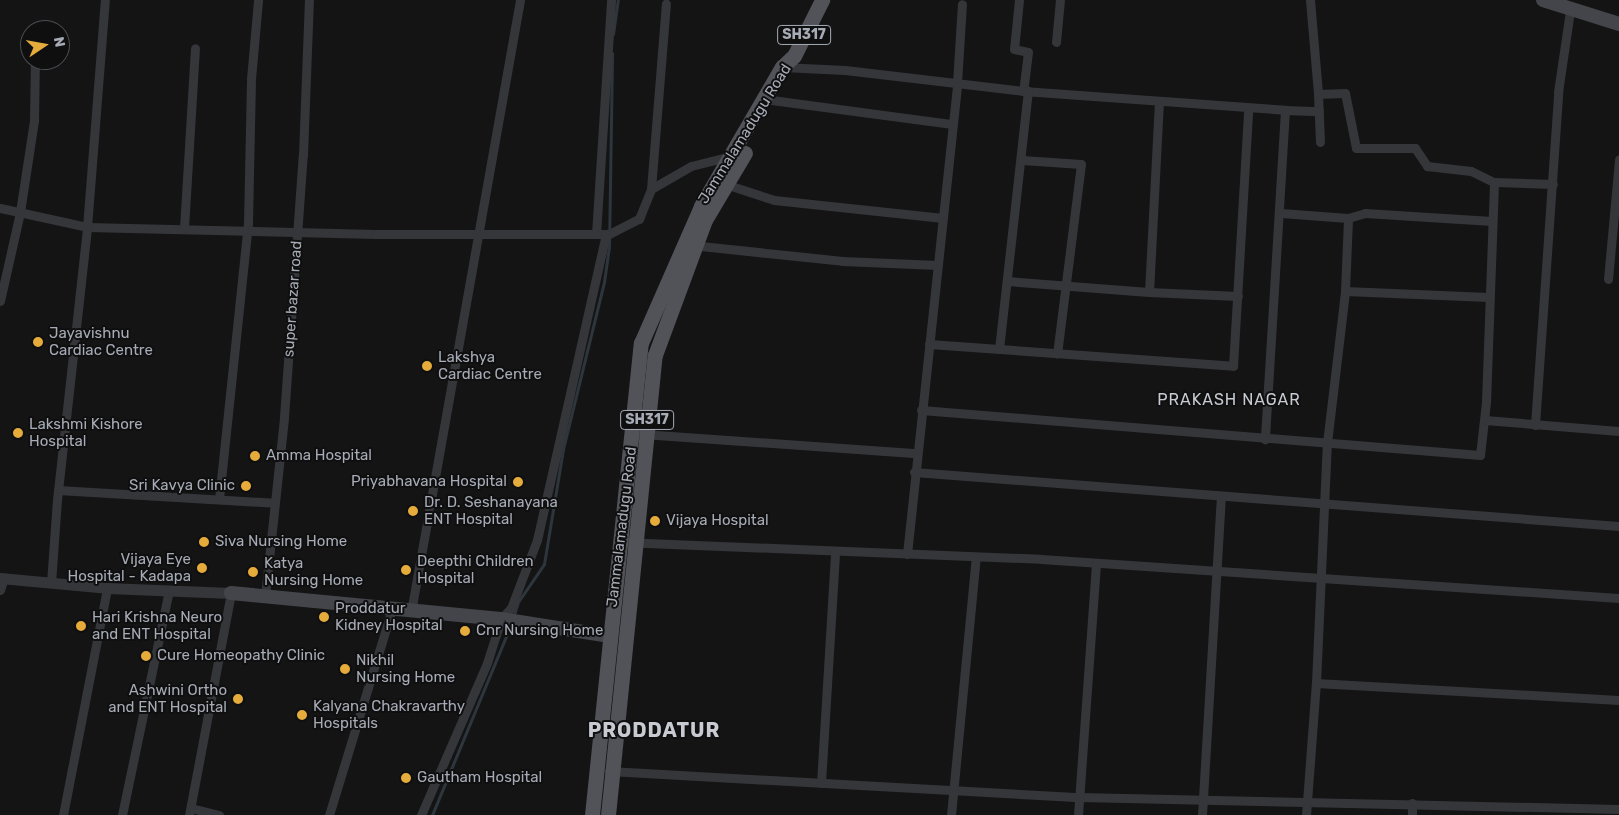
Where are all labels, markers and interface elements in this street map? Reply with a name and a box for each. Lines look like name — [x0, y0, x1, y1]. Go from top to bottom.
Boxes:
north arrow — [20, 20, 70, 70]
road number: SH317 — [776, 24, 832, 46]
text: N — [50, 35, 69, 49]
street label: Jammalamadugu Road — [695, 61, 795, 207]
street label: super bazar road — [280, 240, 306, 358]
place label: Jayavishnu Cardiac Centre — [49, 324, 153, 359]
marker: Jayavishnu Cardiac Centre — [31, 335, 45, 349]
place label: Lakshya Cardiac Centre — [438, 348, 542, 383]
marker: Lakshya Cardiac Centre — [420, 359, 434, 373]
district label: PRAKASH NAGAR — [1156, 390, 1302, 410]
road number: SH317 — [620, 408, 674, 432]
place label: Lakshmi Kishore Hospital — [29, 415, 143, 450]
marker: Lakshmi Kishore Hospital — [11, 426, 25, 440]
street label: Jammalamadugu Road — [603, 446, 641, 608]
place label: Amma Hospital — [266, 447, 372, 465]
marker: Amma Hospital — [248, 449, 262, 463]
place label: Priyabhavana Hospital — [351, 473, 507, 491]
marker: Priyabhavana Hospital — [511, 475, 525, 489]
place label: Sri Kavya Clinic — [129, 477, 235, 495]
marker: Sri Kavya Clinic — [239, 479, 253, 493]
place label: Dr. D. Seshanayana ENT Hospital — [424, 493, 558, 528]
marker: Dr. D. Seshanayana ENT Hospital — [406, 504, 420, 518]
place label: Vijaya Hospital — [666, 512, 769, 530]
marker: Vijaya Hospital — [648, 514, 662, 528]
place label: Siva Nursing Home — [215, 533, 347, 551]
marker: Siva Nursing Home — [197, 535, 211, 549]
place label: Vijaya Eye Hospital - Kadapa — [67, 550, 191, 585]
place label: Deepthi Children Hospital — [417, 552, 534, 587]
place label: Katya Nursing Home — [264, 554, 363, 589]
marker: Vijaya Eye Hospital - Kadapa — [195, 561, 209, 575]
marker: Deepthi Children Hospital — [399, 563, 413, 577]
marker: Katya Nursing Home — [246, 565, 260, 579]
place label: Proddatur Kidney Hospital — [335, 599, 443, 634]
place label: Hari Krishna Neuro and ENT Hospital — [92, 608, 222, 643]
marker: Proddatur Kidney Hospital — [317, 610, 331, 624]
marker: Hari Krishna Neuro and ENT Hospital — [74, 619, 88, 633]
place label: Cnr Nursing Home — [476, 622, 604, 640]
marker: Cnr Nursing Home — [458, 624, 472, 638]
place label: Cure Homeopathy Clinic — [157, 647, 325, 665]
marker: Cure Homeopathy Clinic — [139, 649, 153, 663]
place label: Nikhil Nursing Home — [356, 651, 455, 686]
marker: Nikhil Nursing Home — [338, 662, 352, 676]
place label: Ashwini Ortho and ENT Hospital — [108, 681, 227, 716]
marker: Ashwini Ortho and ENT Hospital — [231, 692, 245, 706]
place label: Kalyana Chakravarthy Hospitals — [313, 697, 465, 732]
marker: Kalyana Chakravarthy Hospitals — [295, 708, 309, 722]
district label: PRODDATUR — [587, 718, 721, 742]
place label: Gautham Hospital — [417, 769, 542, 787]
marker: Gautham Hospital — [399, 771, 413, 785]

